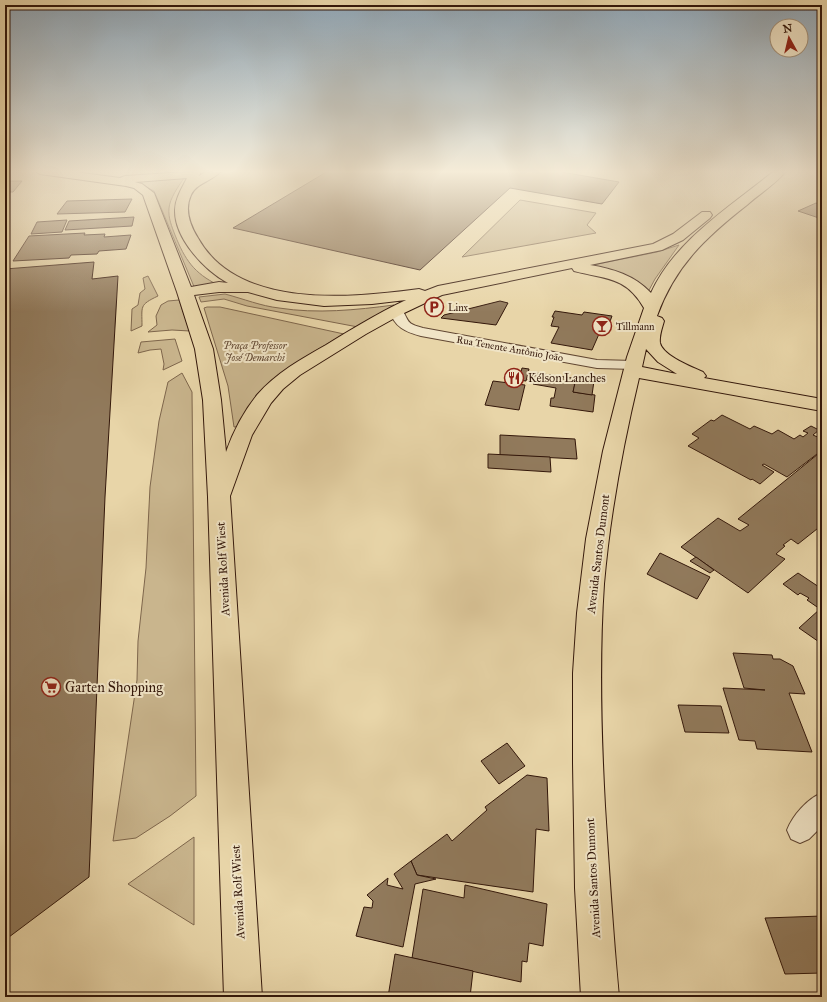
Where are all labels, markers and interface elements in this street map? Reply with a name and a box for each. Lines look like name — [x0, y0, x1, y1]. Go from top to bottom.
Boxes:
north arrow — [769, 18, 809, 58]
text: N — [782, 21, 794, 36]
parking icon: Linx — [423, 296, 445, 318]
place label: Linx — [448, 302, 469, 314]
bar icon: Tillmann — [591, 315, 613, 337]
place label: Tillmann — [616, 321, 655, 333]
street label: Rua Tenente Antônio João — [455, 334, 564, 365]
park label: Praça Professor José Demarchi — [223, 340, 287, 364]
restaurant icon: Kélson Lanches — [503, 367, 525, 389]
place label: Kélson Lanches — [528, 371, 606, 385]
street label: Avenida Santos Dumont — [584, 493, 612, 615]
street label: Avenida Rolf Wiest — [214, 521, 233, 617]
supermarket icon: Garten Shopping — [40, 676, 62, 698]
place label: Garten Shopping — [65, 679, 163, 696]
street label: Avenida Santos Dumont — [583, 817, 603, 939]
street label: Avenida Rolf Wiest — [229, 844, 248, 940]

